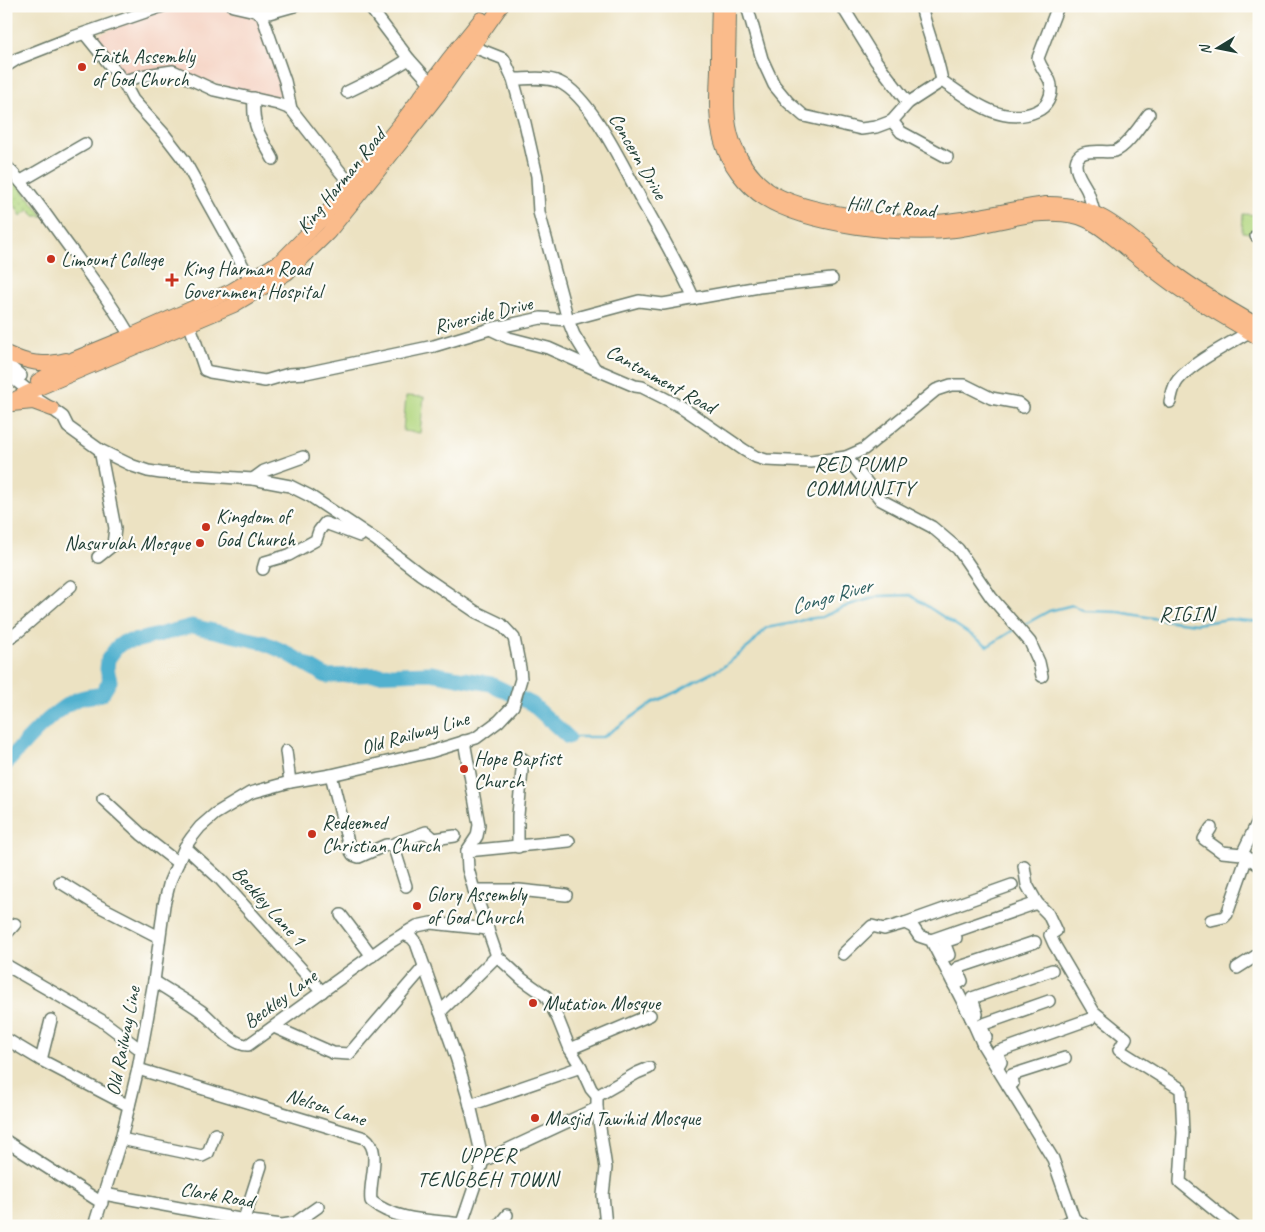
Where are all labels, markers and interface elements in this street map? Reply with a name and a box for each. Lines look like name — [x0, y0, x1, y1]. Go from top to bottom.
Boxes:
north arrow — [1192, 22, 1242, 72]
text: N — [1196, 42, 1215, 56]
place label: Faith Assembly of God Church — [92, 44, 196, 92]
marker: Faith Assembly of God Church — [76, 61, 88, 73]
street label: Concern Drive — [603, 108, 673, 205]
street label: King Harman Road — [291, 121, 393, 239]
street label: Hill Cot Road — [846, 191, 939, 224]
place label: Limount College — [61, 247, 164, 272]
marker: Limount College — [45, 253, 57, 265]
place label: King Harman Road Government Hospital — [183, 256, 326, 304]
marker: King Harman Road Government Hospital — [165, 273, 179, 287]
street label: Riverside Drive — [431, 290, 536, 339]
street label: Cantonment Road — [602, 339, 723, 421]
district label: RED PUMP COMMUNITY — [805, 451, 919, 501]
place label: Kingdom of God Church — [216, 504, 296, 552]
marker: Kingdom of God Church — [200, 521, 212, 533]
place label: Nasurulah Mosque — [65, 531, 191, 556]
marker: Nasurulah Mosque — [194, 537, 206, 549]
water label: Congo River — [788, 571, 878, 620]
district label: RIGIN — [1159, 601, 1217, 627]
street label: Old Railway Line — [358, 705, 473, 760]
place label: Hope Baptist Church — [474, 746, 563, 794]
marker: Hope Baptist Church — [458, 763, 470, 775]
place label: Redeemed Christian Church — [322, 810, 441, 858]
marker: Redeemed Christian Church — [306, 828, 318, 840]
street label: Beckley Lane 1 — [227, 861, 312, 952]
place label: Glory Assembly of God Church — [427, 882, 528, 930]
marker: Glory Assembly of God Church — [411, 900, 423, 912]
street label: Beckley Lane — [238, 963, 323, 1034]
street label: Old Railway Line — [100, 983, 146, 1098]
place label: Mutation Mosque — [543, 991, 662, 1016]
marker: Mutation Mosque — [527, 997, 539, 1009]
street label: Nelson Lane — [283, 1082, 370, 1132]
place label: Masjid Tawihid Mosque — [545, 1106, 702, 1131]
marker: Masjid Tawihid Mosque — [529, 1112, 541, 1124]
district label: UPPER TENGBEH TOWN — [417, 1142, 561, 1192]
street label: Clark Road — [178, 1176, 259, 1214]

